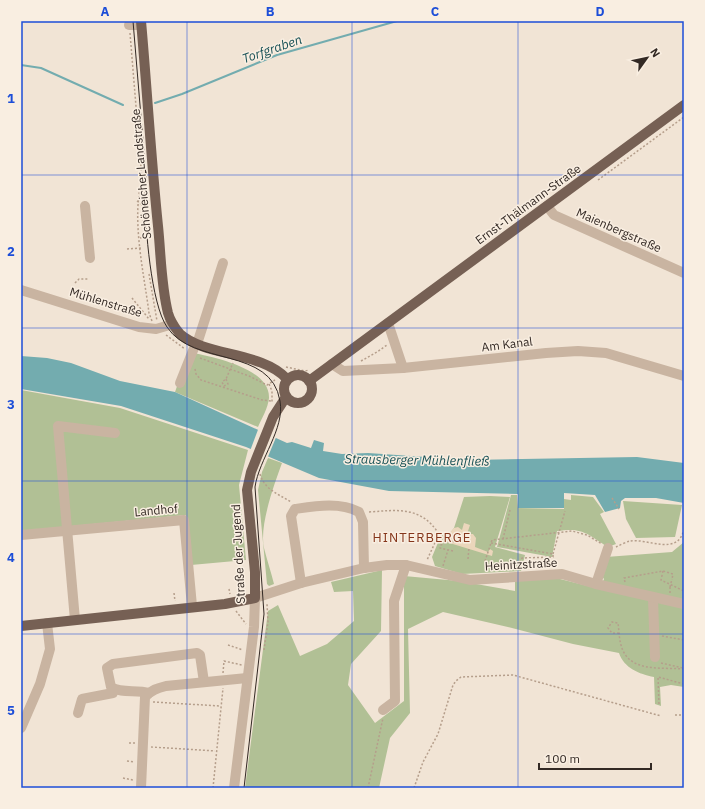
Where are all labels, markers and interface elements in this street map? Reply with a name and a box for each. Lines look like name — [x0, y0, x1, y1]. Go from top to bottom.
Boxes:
text: A — [101, 3, 110, 20]
text: B — [266, 3, 275, 20]
text: C — [431, 3, 440, 20]
text: D — [595, 3, 605, 20]
water label: Torfgraben — [240, 31, 304, 67]
north arrow — [627, 38, 667, 78]
text: N — [647, 45, 663, 60]
text: 1 — [7, 90, 15, 107]
street label: Schöneicher Landstraße — [128, 108, 154, 240]
street label: Ernst-Thälmann-Straße — [472, 160, 584, 247]
street label: Maienbergstraße — [574, 205, 664, 256]
text: 2 — [7, 243, 15, 260]
street label: Mühlenstraße — [68, 284, 144, 320]
street label: Am Kanal — [481, 333, 533, 355]
text: 3 — [7, 396, 15, 413]
water label: Strausberger Mühlenfließ — [344, 450, 490, 470]
street label: Landhof — [134, 501, 178, 519]
street label: Straße der Jugend — [228, 504, 248, 604]
district label: HINTERBERGE — [373, 529, 471, 546]
text: 4 — [7, 549, 15, 566]
street label: Heinitzstraße — [484, 555, 558, 573]
text: 5 — [7, 702, 15, 719]
scale bar — [539, 745, 651, 771]
text: 100 m — [545, 751, 580, 766]

